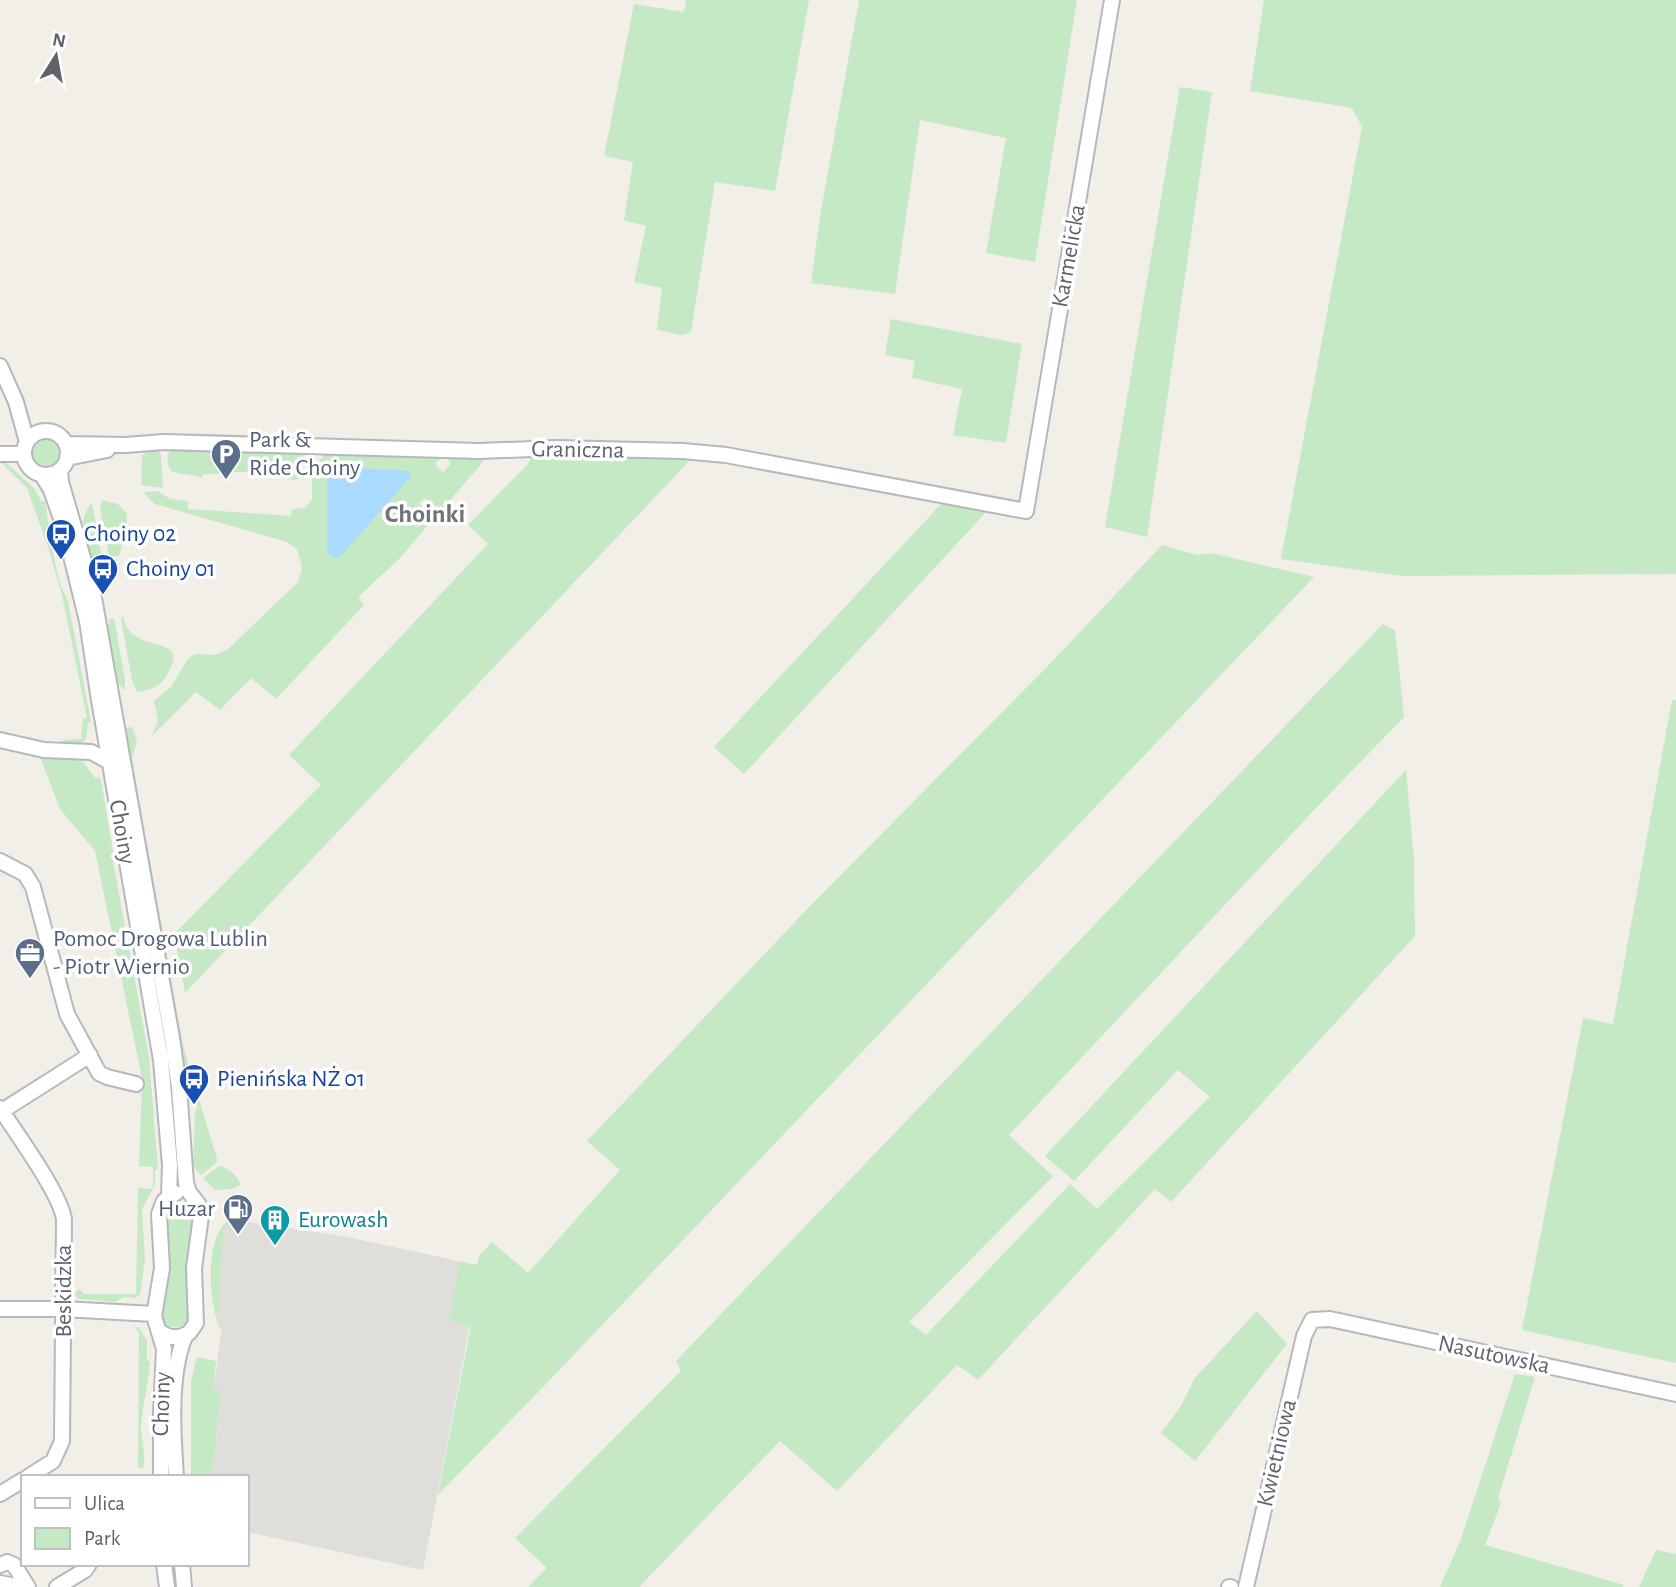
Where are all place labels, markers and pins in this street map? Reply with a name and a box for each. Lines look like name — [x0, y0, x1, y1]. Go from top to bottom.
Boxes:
place label: Park & Ride Choiny — [249, 428, 360, 480]
parking icon: Park & Ride Choiny — [209, 437, 243, 481]
bus stop icon: Choiny 02 — [44, 517, 78, 561]
place label: Choiny 02 — [84, 522, 176, 546]
bus stop icon: Choiny 01 — [86, 552, 120, 596]
place label: Choiny 01 — [126, 557, 216, 581]
place label: Pomoc Drogowa Lublin - Piotr Wiernio — [53, 927, 268, 979]
office icon: Pomoc Drogowa Lublin - Piotr Wiernio — [13, 936, 47, 980]
bus stop icon: Pienińska NŻ 01 — [177, 1062, 211, 1106]
place label: Pienińska NŻ 01 — [217, 1066, 365, 1091]
fuel station icon: Huzar — [221, 1192, 255, 1236]
place label: Huzar — [158, 1197, 215, 1221]
building icon: Eurowash — [258, 1203, 292, 1247]
place label: Eurowash — [298, 1208, 389, 1232]

